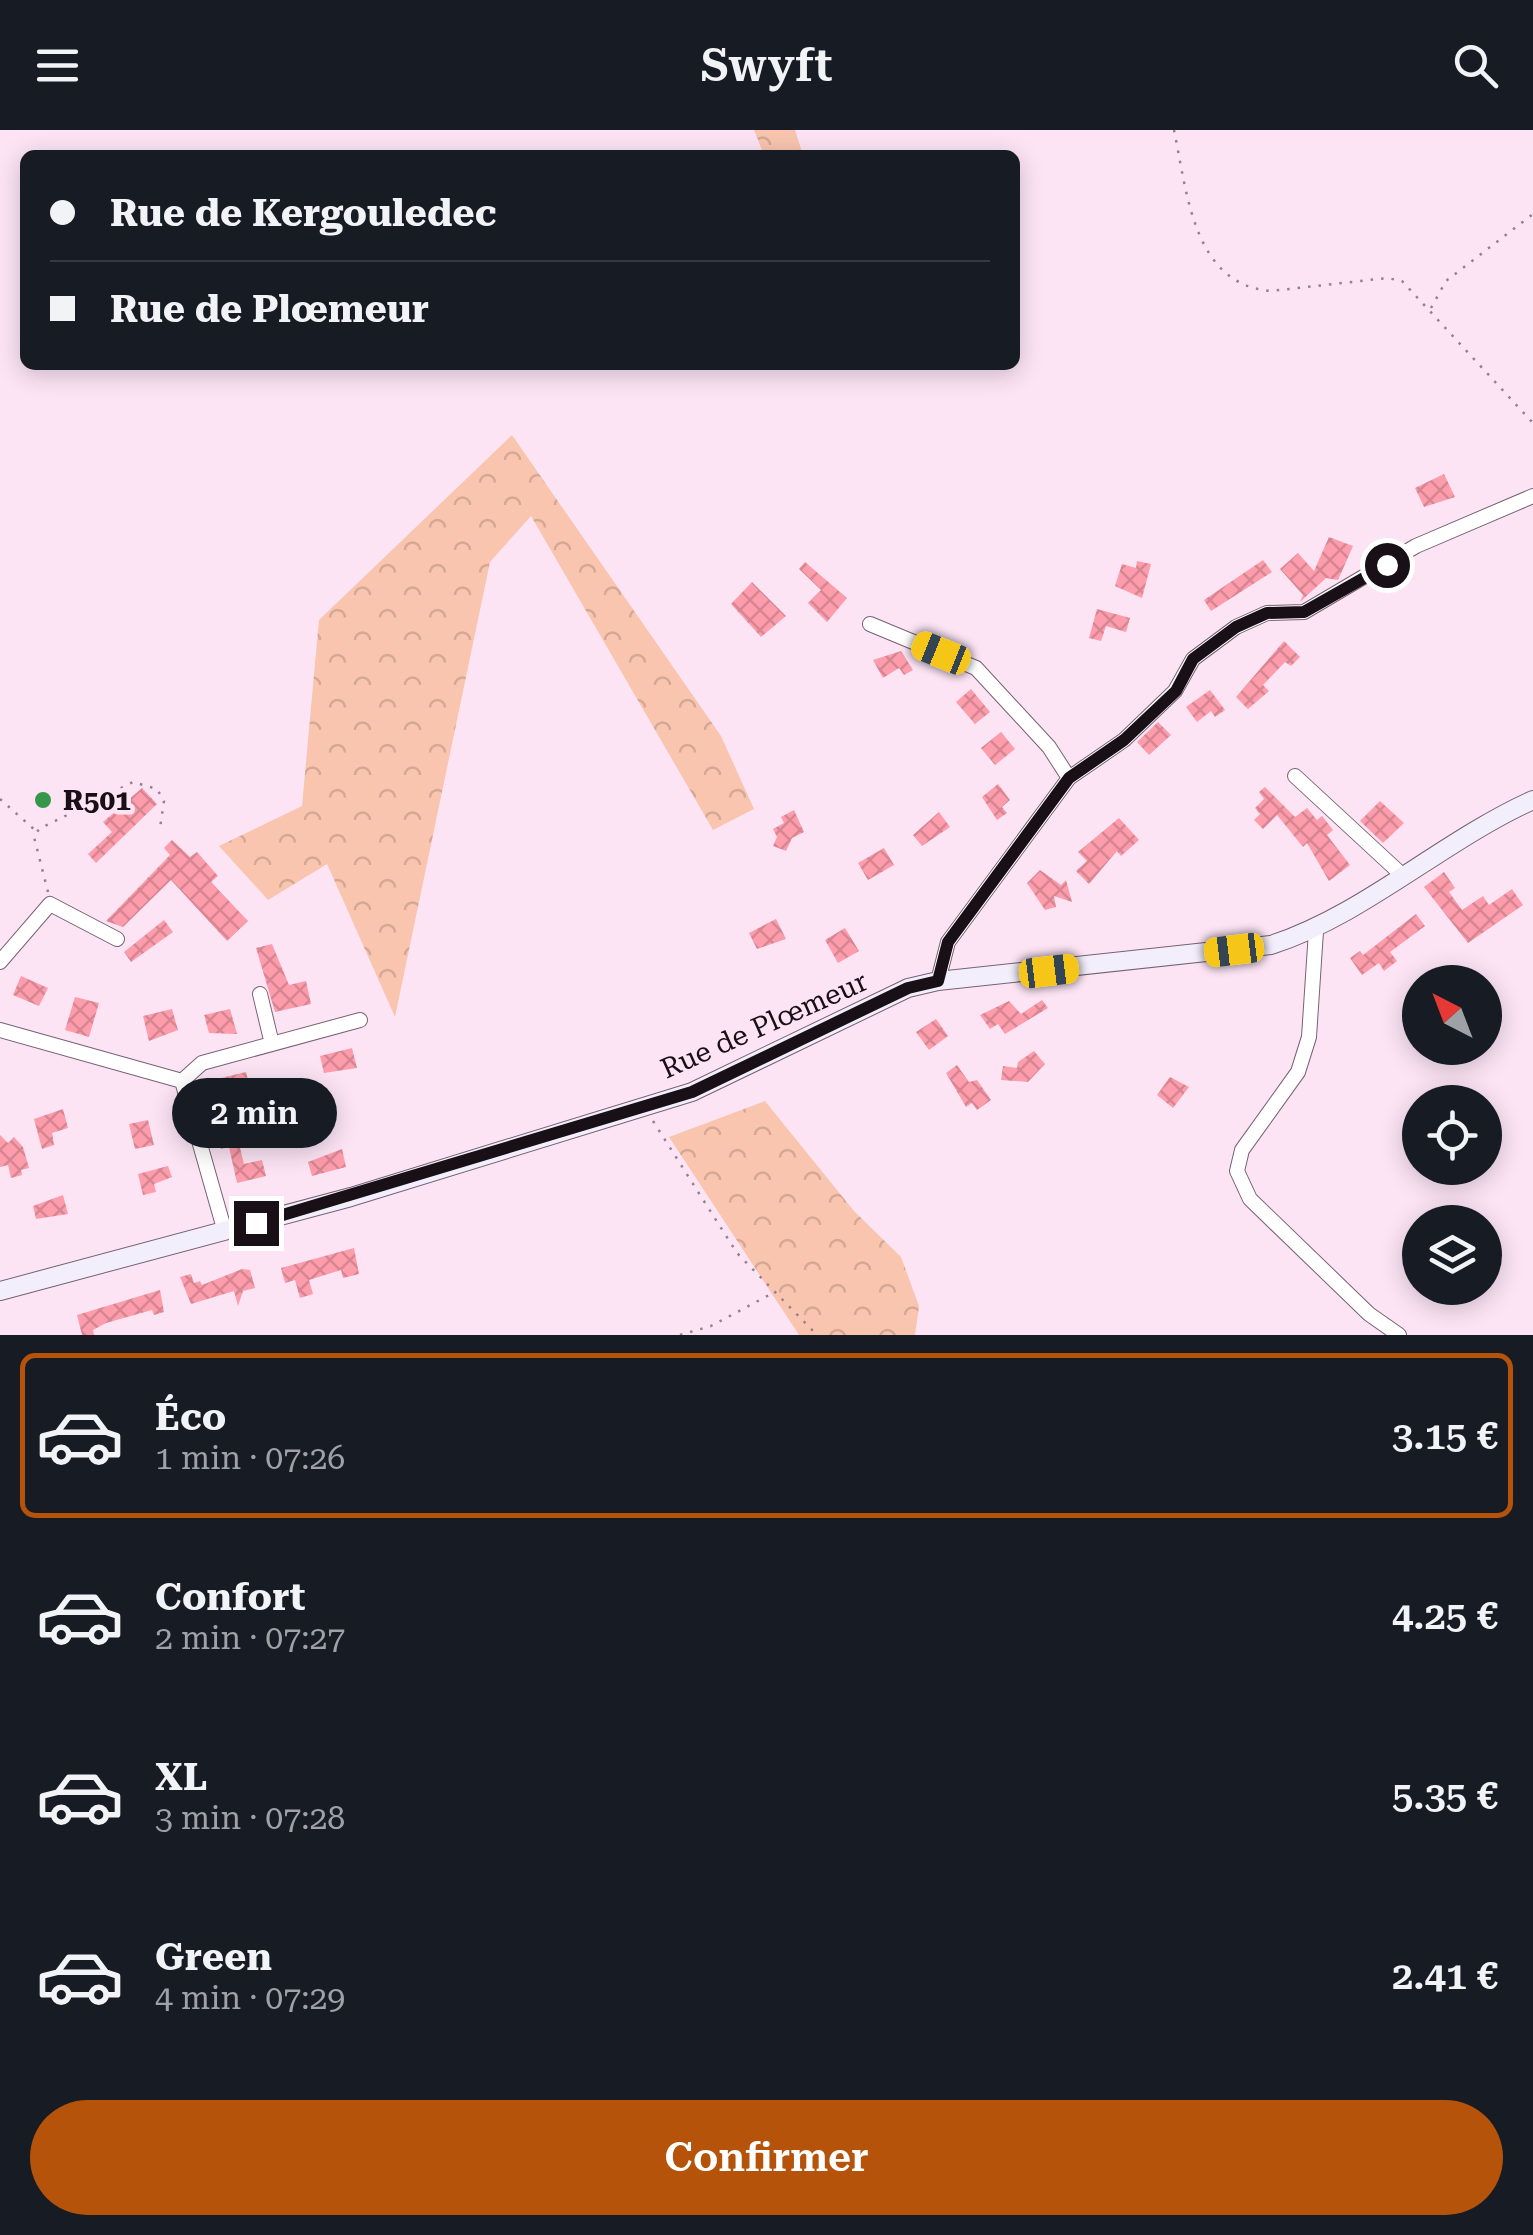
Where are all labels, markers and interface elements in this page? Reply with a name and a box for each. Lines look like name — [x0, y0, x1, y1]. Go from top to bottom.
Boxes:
icon: menu — [30, 38, 85, 93]
icon: search — [1448, 38, 1503, 93]
text: Swyft — [701, 39, 832, 92]
text: Rue de Kergouledec — [110, 191, 497, 235]
text: Rue de Plœmeur — [110, 287, 429, 331]
route start — [1365, 543, 1410, 588]
car — [908, 628, 974, 678]
place label: R501 — [63, 784, 131, 817]
marker: R501 — [32, 789, 54, 811]
car — [1202, 931, 1266, 969]
car — [1017, 952, 1081, 990]
street label: Rue de Plœmeur — [656, 965, 872, 1085]
north arrow — [1402, 965, 1502, 1065]
map controls — [1402, 965, 1502, 1305]
callout: 2 min — [174, 1078, 338, 1148]
button: locate — [1402, 1085, 1502, 1185]
text: 2 min — [210, 1094, 299, 1132]
route end — [234, 1201, 279, 1246]
button: layers — [1402, 1205, 1502, 1305]
icon: car — [35, 1391, 125, 1481]
text: Éco — [155, 1395, 226, 1439]
text: 3.15 € — [1392, 1414, 1498, 1458]
text: 1 min · 07:26 — [155, 1439, 345, 1477]
icon: car — [35, 1571, 125, 1661]
text: Confort — [155, 1575, 305, 1619]
text: 4.25 € — [1392, 1594, 1498, 1638]
text: 2 min · 07:27 — [155, 1619, 345, 1657]
icon: car — [35, 1751, 125, 1841]
text: XL — [155, 1755, 207, 1799]
text: 5.35 € — [1392, 1774, 1498, 1818]
text: 3 min · 07:28 — [155, 1799, 345, 1837]
icon: car — [35, 1931, 125, 2021]
text: Green — [155, 1935, 272, 1979]
text: 2.41 € — [1392, 1954, 1498, 1998]
text: 4 min · 07:29 — [155, 1979, 345, 2017]
button: Confirmer — [30, 2100, 1503, 2215]

